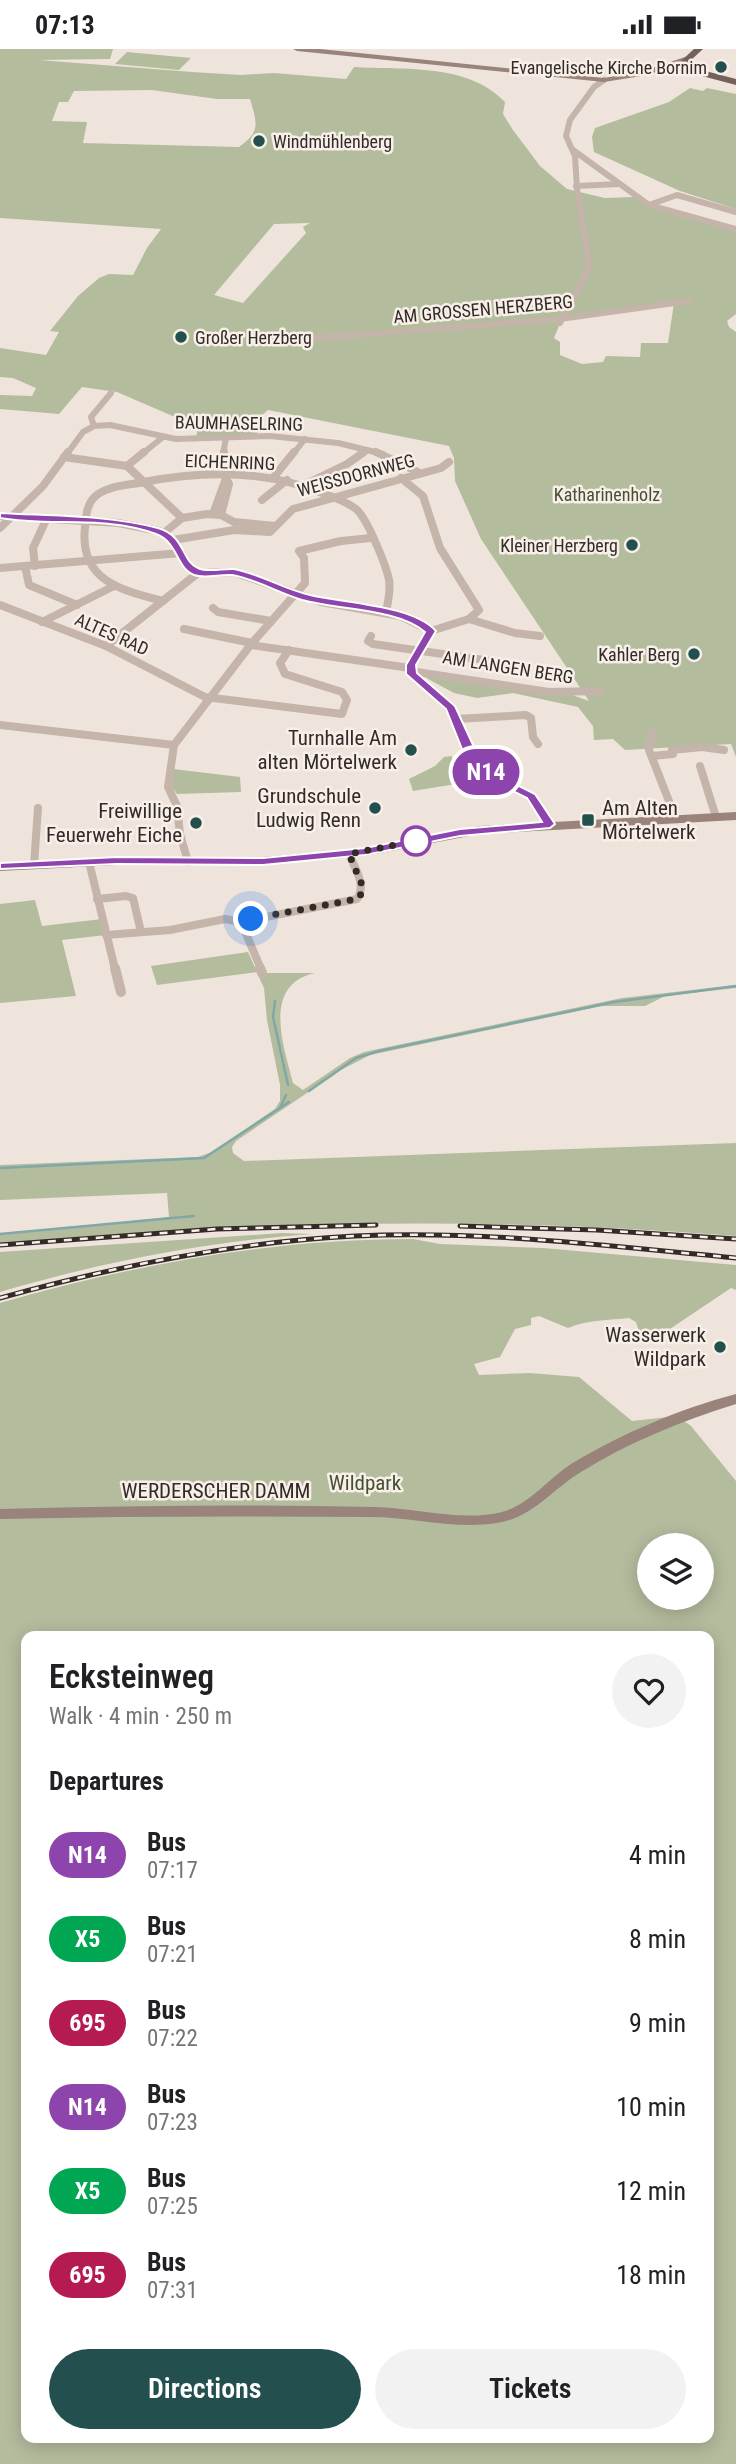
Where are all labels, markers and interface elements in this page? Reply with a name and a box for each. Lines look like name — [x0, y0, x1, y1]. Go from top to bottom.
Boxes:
text: 07:13 — [35, 10, 95, 40]
place label: Evangelische Kirche Bornim — [510, 57, 707, 78]
marker: Evangelische Kirche Bornim — [713, 59, 729, 75]
place label: Windmühlenberg — [273, 131, 392, 152]
marker: Windmühlenberg — [251, 133, 267, 149]
street label: AM GROSSEN HERZBERG — [392, 291, 574, 327]
place label: Großer Herzberg — [195, 327, 312, 348]
marker: Großer Herzberg — [173, 329, 189, 345]
street label: BAUMHASELRING — [175, 411, 303, 435]
street label: WEISSDORNWEG — [295, 449, 417, 501]
street label: EICHENRING — [184, 450, 276, 474]
park label: Katharinenholz — [554, 484, 660, 505]
place label: Kleiner Herzberg — [500, 535, 618, 556]
marker: Kleiner Herzberg — [624, 537, 640, 553]
street label: ALTES RAD — [72, 608, 152, 660]
place label: Kahler Berg — [598, 644, 680, 665]
street label: AM LANGEN BERG — [441, 646, 575, 688]
marker: Kahler Berg — [686, 646, 702, 662]
place label: Turnhalle Am alten Mörtelwerk — [258, 726, 398, 774]
marker: Turnhalle Am alten Mörtelwerk — [403, 742, 419, 758]
line badge: N14 — [446, 749, 526, 795]
text: N14 — [467, 758, 505, 786]
place label: Grundschule Ludwig Renn — [256, 784, 361, 832]
place label: Am Alten Mörtelwerk — [602, 796, 696, 844]
place label: Freiwillige Feuerwehr Eiche — [46, 799, 182, 847]
marker: Grundschule Ludwig Renn — [367, 800, 383, 816]
marker: Am Alten Mörtelwerk — [580, 812, 596, 828]
marker: Freiwillige Feuerwehr Eiche — [188, 815, 204, 831]
unlabelled marker — [401, 826, 431, 856]
your location — [233, 901, 268, 936]
place label: Wasserwerk Wildpark — [605, 1323, 707, 1371]
marker: Wasserwerk Wildpark — [712, 1339, 728, 1355]
park label: Wildpark — [329, 1471, 402, 1495]
street label: WERDERSCHER DAMM — [122, 1479, 310, 1503]
map controls — [637, 1533, 714, 1610]
button: layers — [637, 1533, 714, 1610]
button: heart — [612, 1654, 686, 1728]
text: Ecksteinweg — [49, 1657, 214, 1696]
text: Walk · 4 min · 250 m — [49, 1703, 232, 1730]
text: Departures — [49, 1766, 164, 1796]
text: Bus — [147, 1827, 186, 1857]
text: 4 min — [629, 1840, 686, 1870]
text: N14 — [68, 1841, 107, 1869]
text: 07:17 — [147, 1857, 198, 1884]
text: Bus — [147, 1911, 186, 1941]
text: 8 min — [629, 1924, 686, 1954]
text: X5 — [75, 1925, 100, 1953]
text: 07:21 — [147, 1941, 198, 1968]
text: Bus — [147, 1995, 186, 2025]
text: 9 min — [629, 2008, 686, 2038]
text: 695 — [69, 2009, 106, 2037]
text: 07:22 — [147, 2025, 198, 2052]
text: Bus — [147, 2079, 186, 2109]
text: 10 min — [616, 2092, 686, 2122]
text: N14 — [68, 2093, 107, 2121]
text: 07:23 — [147, 2109, 198, 2136]
text: Bus — [147, 2163, 186, 2193]
text: 12 min — [616, 2176, 686, 2206]
text: X5 — [75, 2177, 100, 2205]
text: 07:25 — [147, 2193, 198, 2220]
text: Bus — [147, 2247, 186, 2277]
text: 18 min — [616, 2260, 686, 2290]
text: 695 — [69, 2261, 106, 2289]
text: 07:31 — [147, 2277, 198, 2304]
button: Directions — [49, 2349, 361, 2429]
button: Tickets — [375, 2349, 686, 2429]

